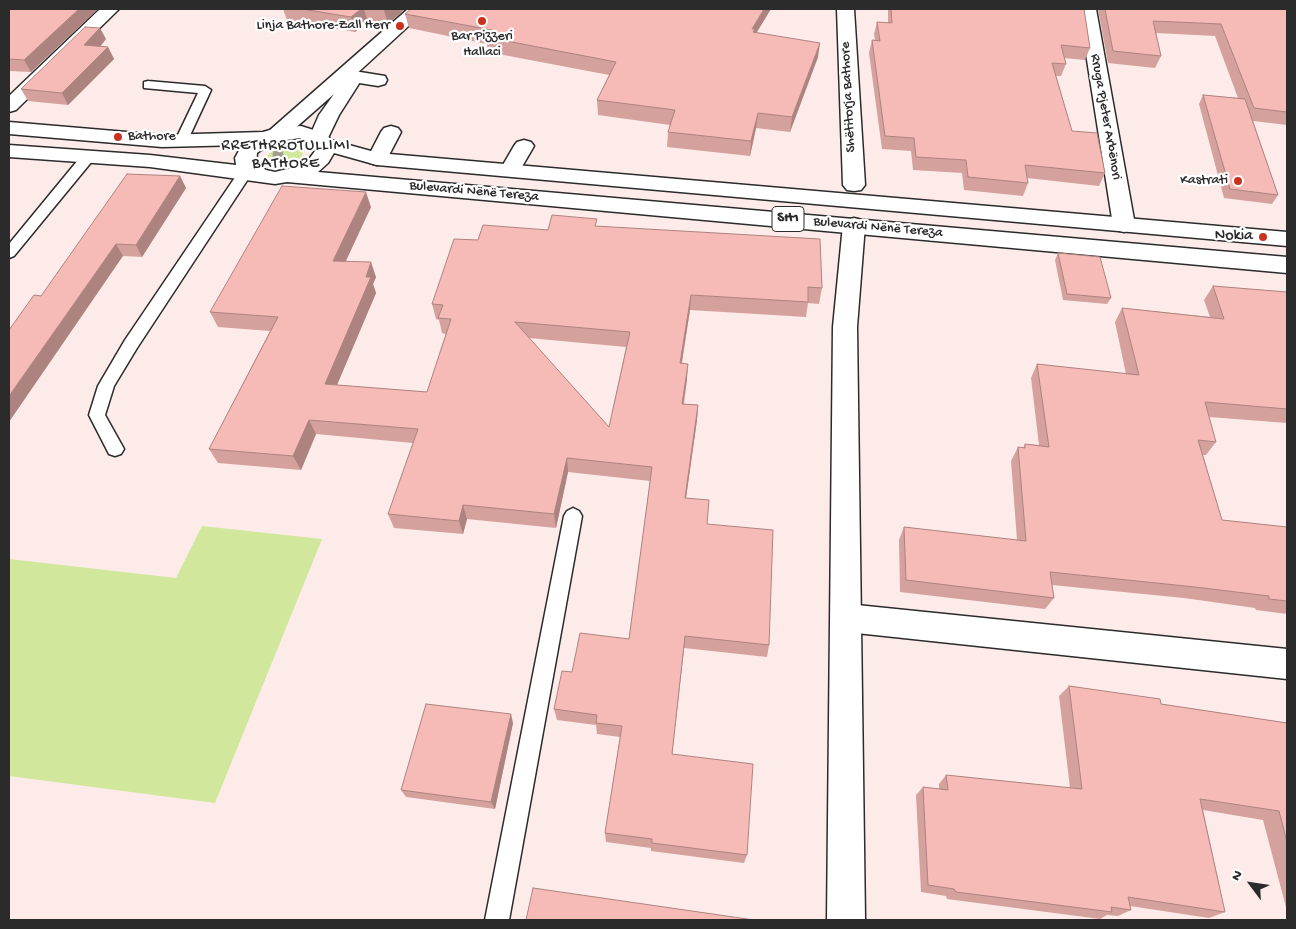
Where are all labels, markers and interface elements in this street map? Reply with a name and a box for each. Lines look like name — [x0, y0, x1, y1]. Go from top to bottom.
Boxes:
marker: Bar Pizzeri Hallaci — [476, 15, 488, 27]
place label: Linja Bathore-Zall Herr — [257, 18, 390, 34]
marker: Linja Bathore-Zall Herr — [394, 20, 406, 32]
place label: Bar Pizzeri Hallaci — [451, 29, 513, 62]
street label: Shëtitorja Bathore — [838, 41, 860, 153]
street label: Rruga Pjeter Arbënori — [1086, 53, 1124, 181]
place label: Bathore — [128, 129, 176, 145]
marker: Bathore — [112, 131, 124, 143]
district label: RRETHRROTULLIMI BATHORE — [219, 137, 353, 175]
place label: Kastrati — [1180, 173, 1228, 189]
marker: Kastrati — [1232, 175, 1244, 187]
street label: Bulevardi Nënë Tereza — [409, 178, 539, 206]
road number: SH1 — [772, 206, 804, 232]
street label: Bulevardi Nënë Tereza — [813, 214, 943, 242]
place label: Nokia — [1215, 227, 1253, 247]
marker: Nokia — [1257, 231, 1269, 243]
north arrow — [1226, 859, 1276, 909]
text: N — [1228, 868, 1247, 884]

